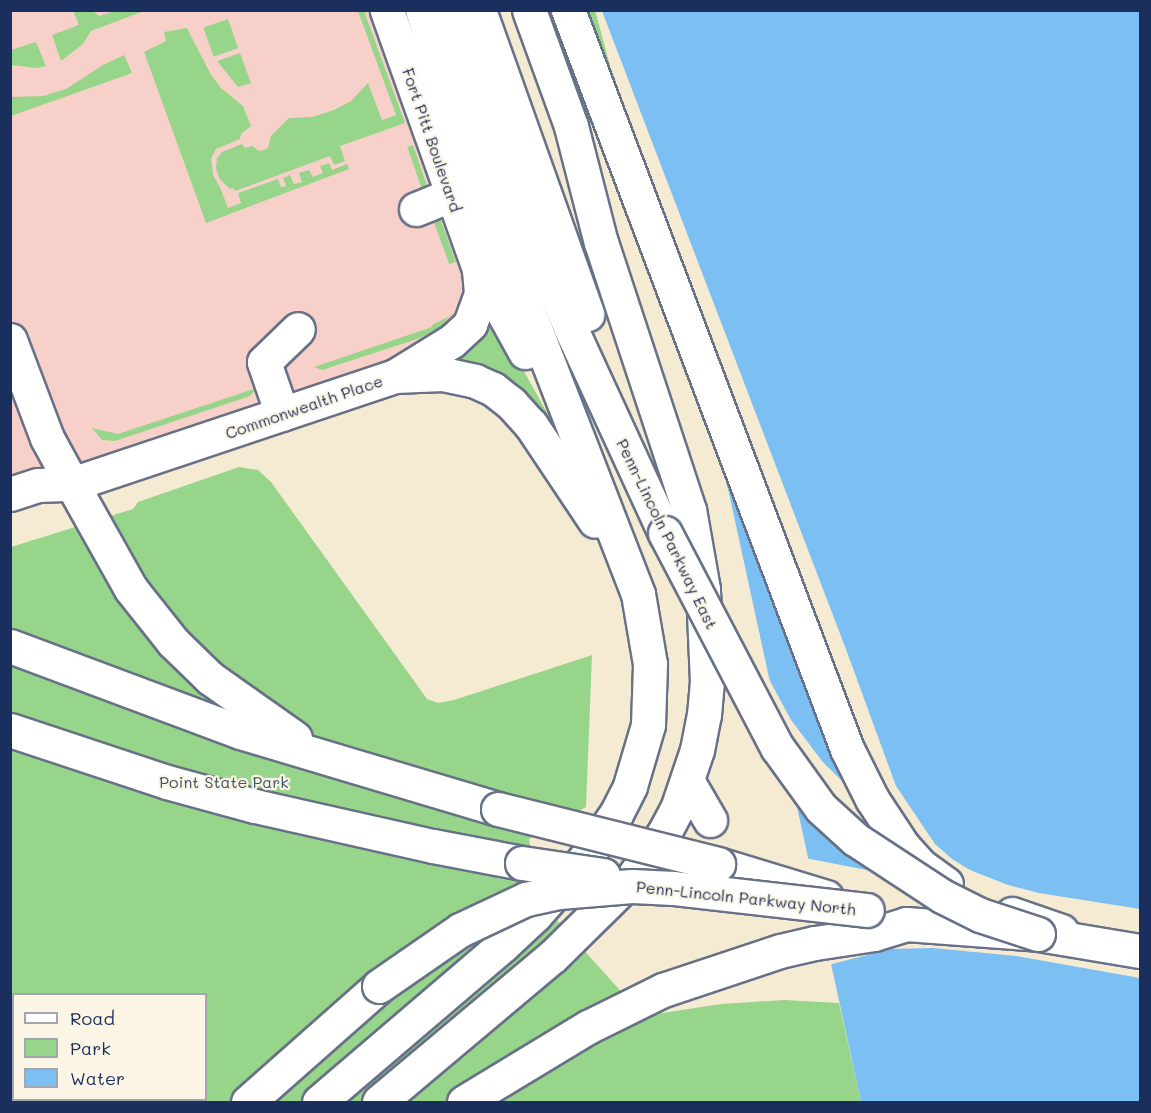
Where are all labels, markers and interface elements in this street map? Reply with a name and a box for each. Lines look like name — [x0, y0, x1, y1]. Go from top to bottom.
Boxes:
street label: Fort Pitt Boulevard — [398, 65, 466, 215]
street label: Commonwealth Place — [223, 371, 385, 443]
street label: Penn-Lincoln Parkway East — [612, 436, 722, 632]
park label: Point State Park — [159, 772, 289, 792]
street label: Penn-Lincoln Parkway North — [635, 877, 857, 919]
legend — [12, 993, 207, 1101]
text: Road — [70, 1006, 115, 1030]
text: Park — [70, 1036, 111, 1060]
text: Water — [70, 1066, 125, 1090]

